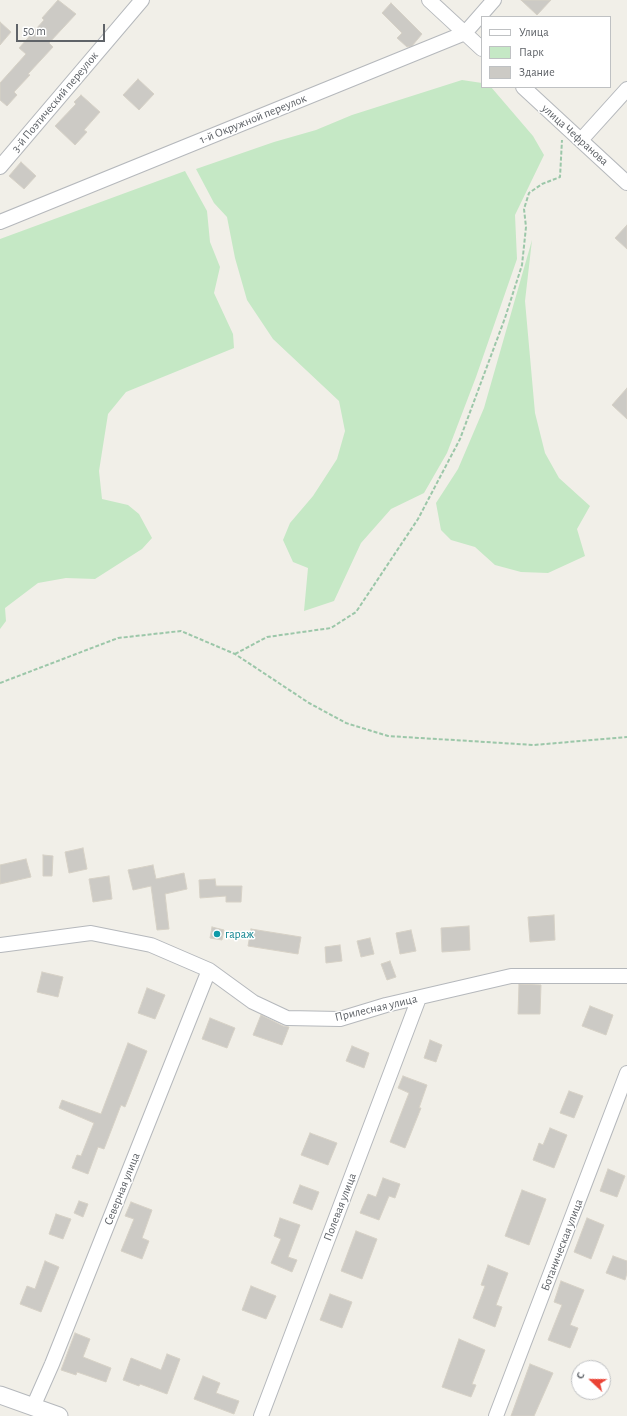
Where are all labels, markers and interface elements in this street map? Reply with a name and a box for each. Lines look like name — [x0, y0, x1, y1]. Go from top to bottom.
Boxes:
scale bar — [18, 16, 107, 42]
legend — [481, 16, 611, 88]
text: 50 m — [23, 25, 46, 37]
text: Улица — [519, 26, 549, 38]
text: Парк — [519, 46, 544, 58]
street label: 3-й Поэтический переулок — [9, 49, 101, 155]
text: Здание — [519, 66, 555, 78]
street label: 1-й Окружной переулок — [197, 91, 309, 147]
street label: улица Чефранова — [539, 101, 611, 169]
place label: гараж — [225, 927, 254, 941]
marker: гараж — [212, 929, 222, 939]
street label: Прилесная улица — [333, 992, 419, 1024]
street label: Северная улица — [101, 1151, 143, 1227]
street label: Полевая улица — [320, 1171, 360, 1243]
street label: Ботаническая улица — [538, 1197, 586, 1293]
north arrow — [571, 1360, 611, 1400]
text: С — [574, 1371, 587, 1381]

